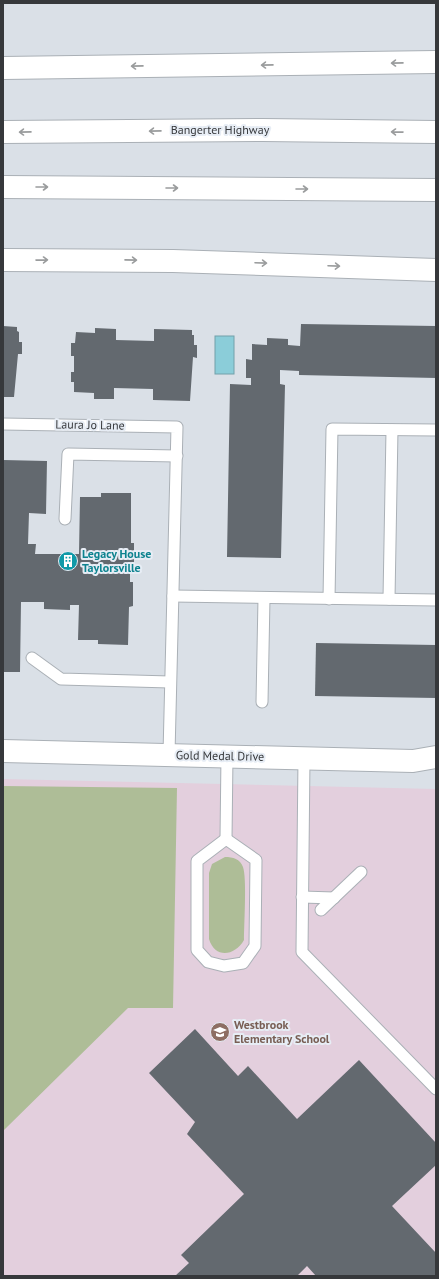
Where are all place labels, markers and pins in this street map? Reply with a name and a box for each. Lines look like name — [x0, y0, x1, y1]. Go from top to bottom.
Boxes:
place label: Legacy House Taylorsville — [82, 546, 151, 575]
building icon: Legacy House Taylorsville — [57, 550, 79, 572]
place label: Westbrook Elementary School — [234, 1017, 330, 1046]
school or university icon: Westbrook Elementary School — [209, 1021, 231, 1043]

